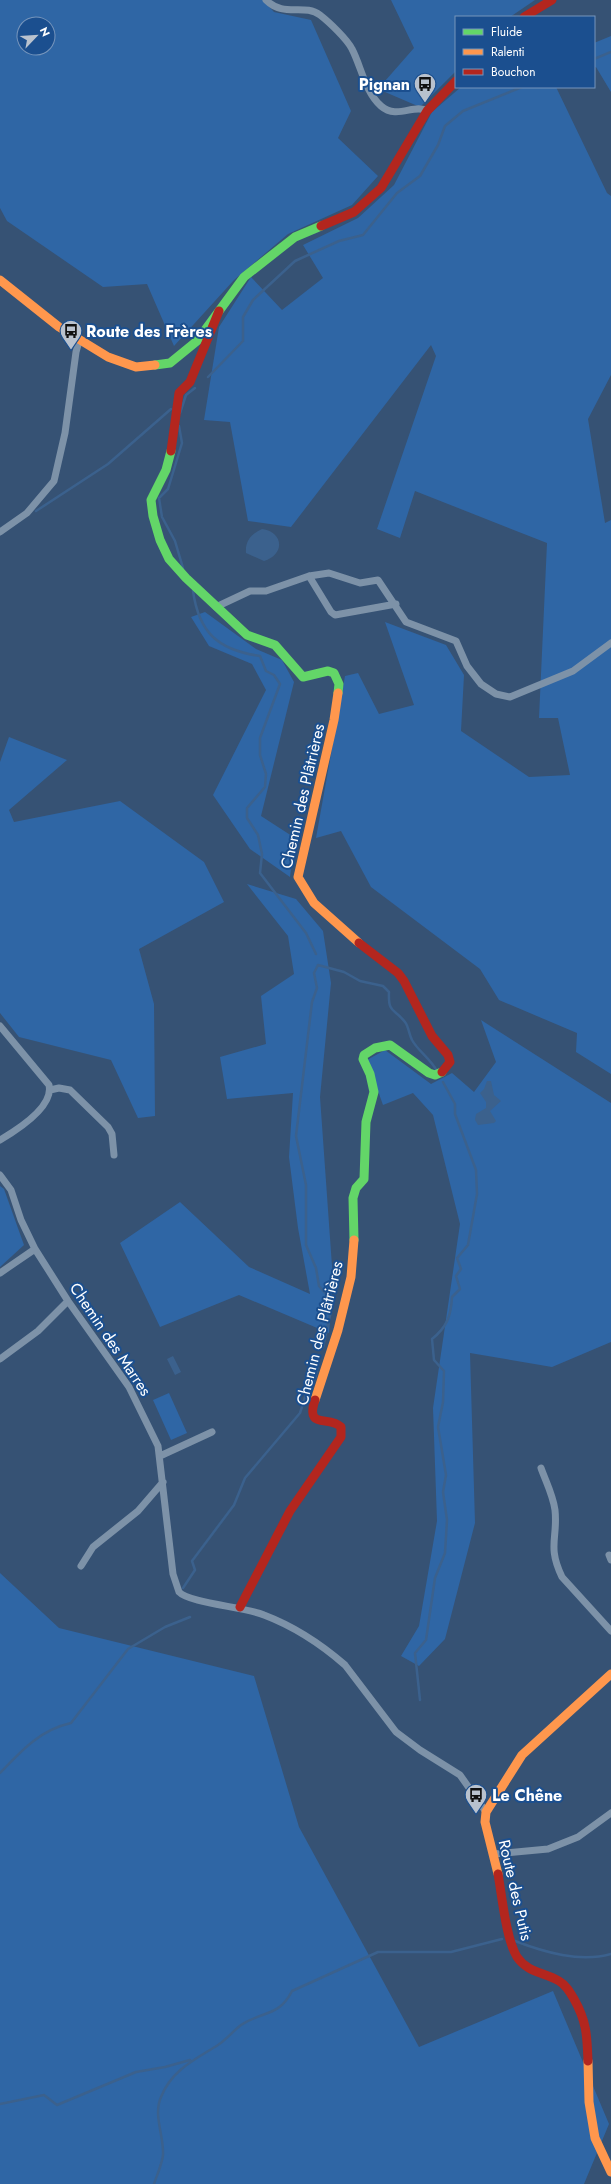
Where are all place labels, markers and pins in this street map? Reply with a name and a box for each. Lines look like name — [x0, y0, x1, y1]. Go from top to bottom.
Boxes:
bus stop icon: Pignan — [412, 71, 438, 104]
place label: Pignan — [359, 73, 410, 96]
bus stop icon: Route des Frères — [58, 318, 84, 351]
place label: Route des Frères — [86, 320, 212, 343]
bus stop icon: Le Chêne — [463, 1782, 489, 1815]
place label: Le Chêne — [492, 1784, 562, 1807]

